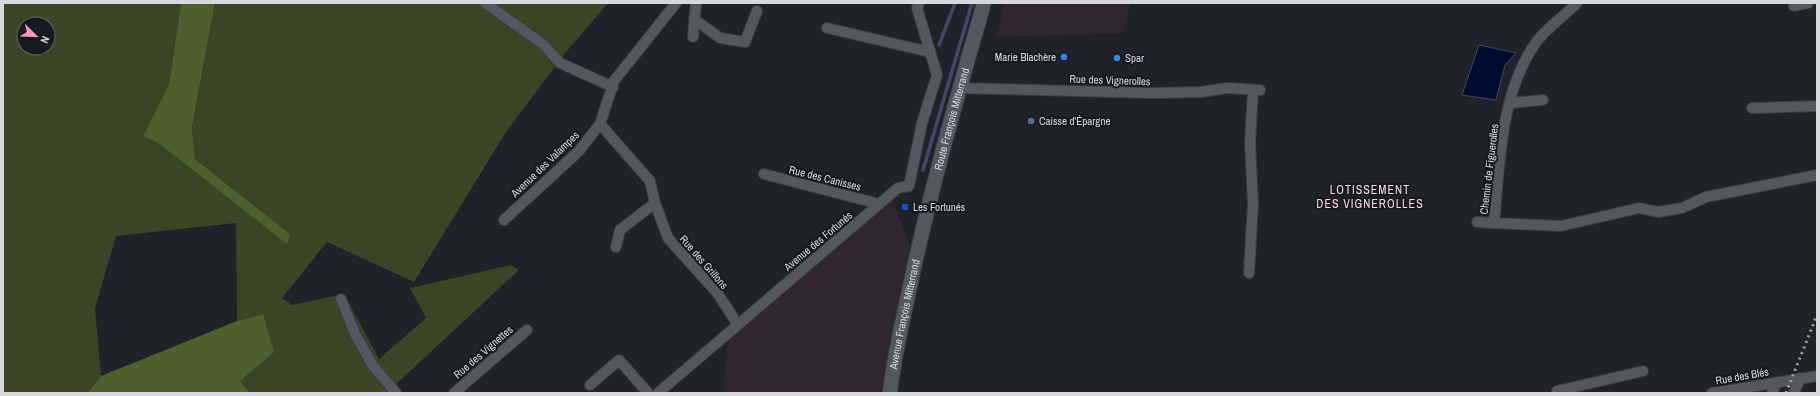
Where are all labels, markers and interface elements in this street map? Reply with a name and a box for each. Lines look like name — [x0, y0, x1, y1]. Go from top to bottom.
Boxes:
north arrow — [16, 16, 56, 56]
text: N — [37, 34, 53, 46]
place label: Marie Blachère — [995, 50, 1056, 64]
place label: Spar — [1125, 51, 1144, 65]
marker: Marie Blachère — [1059, 52, 1069, 62]
marker: Spar — [1112, 53, 1122, 63]
street label: Route François Mitterrand — [931, 66, 972, 172]
street label: Rue des Vignerolles — [1069, 72, 1151, 88]
place label: Caisse d'Épargne — [1039, 114, 1110, 128]
marker: Caisse d'Épargne — [1026, 116, 1036, 126]
street label: Chemin de Figuerolles — [1476, 122, 1502, 215]
street label: Avenue des Valampes — [507, 128, 582, 201]
street label: Rue des Canisses — [788, 162, 863, 194]
district label: LOTISSEMENT DES VIGNEROLLES — [1316, 182, 1424, 212]
place label: Les Fortunés — [913, 200, 966, 214]
marker: Les Fortunés — [900, 202, 910, 212]
street label: Avenue des Fortunés — [780, 208, 855, 274]
street label: Rue des Grillons — [677, 232, 732, 292]
street label: Avenue François Mitterrand — [886, 258, 923, 371]
street label: Rue des Vignettes — [450, 322, 516, 382]
street label: Rue des Blés — [1714, 364, 1770, 388]

